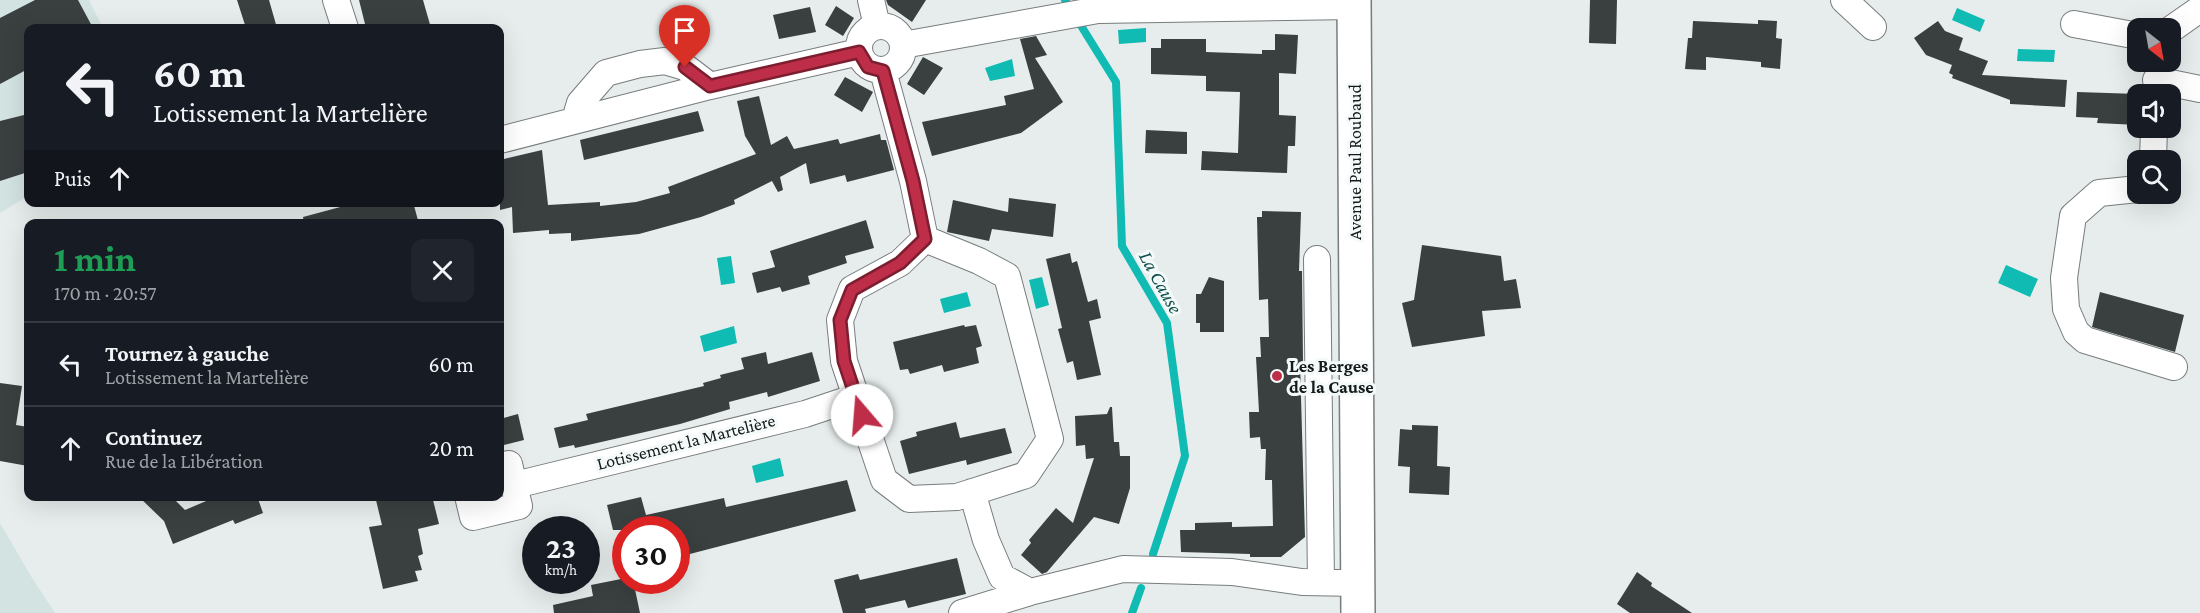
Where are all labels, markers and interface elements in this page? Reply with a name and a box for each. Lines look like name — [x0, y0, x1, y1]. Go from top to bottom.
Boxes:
pin — [659, 5, 710, 67]
icon: arrive — [668, 14, 701, 47]
north arrow — [2127, 18, 2181, 72]
map controls — [2127, 18, 2181, 204]
icon: left — [54, 48, 132, 126]
text: 60 m — [153, 49, 245, 96]
street label: Avenue Paul Roubaud — [1345, 83, 1365, 240]
button: sound — [2127, 84, 2181, 138]
text: Lotissement la Martelière — [153, 98, 428, 128]
button: search — [2127, 150, 2181, 204]
icon: ahead — [103, 162, 136, 195]
text: Puis — [54, 166, 91, 191]
text: 1 min — [54, 239, 136, 279]
button: close — [411, 239, 474, 302]
water label: La Cause — [1135, 247, 1187, 317]
text: 170 m · 20:57 — [54, 282, 156, 304]
text: Tournez à gauche — [105, 341, 269, 366]
icon: left — [54, 348, 87, 381]
text: 60 m — [429, 352, 474, 377]
place label: Les Berges de la Cause — [1289, 356, 1374, 397]
text: Lotissement la Martelière — [105, 366, 308, 388]
marker: Les Berges de la Cause — [1270, 369, 1284, 383]
position arrow — [830, 383, 894, 447]
street label: Lotissement la Martelière — [595, 410, 777, 474]
text: Continuez — [105, 425, 202, 450]
icon: ahead — [54, 432, 87, 465]
text: 20 m — [429, 436, 474, 461]
text: Rue de la Libération — [105, 450, 263, 472]
speed limit sign: 30 — [612, 516, 690, 594]
text: 23 — [546, 531, 576, 564]
text: km/h — [545, 562, 577, 578]

